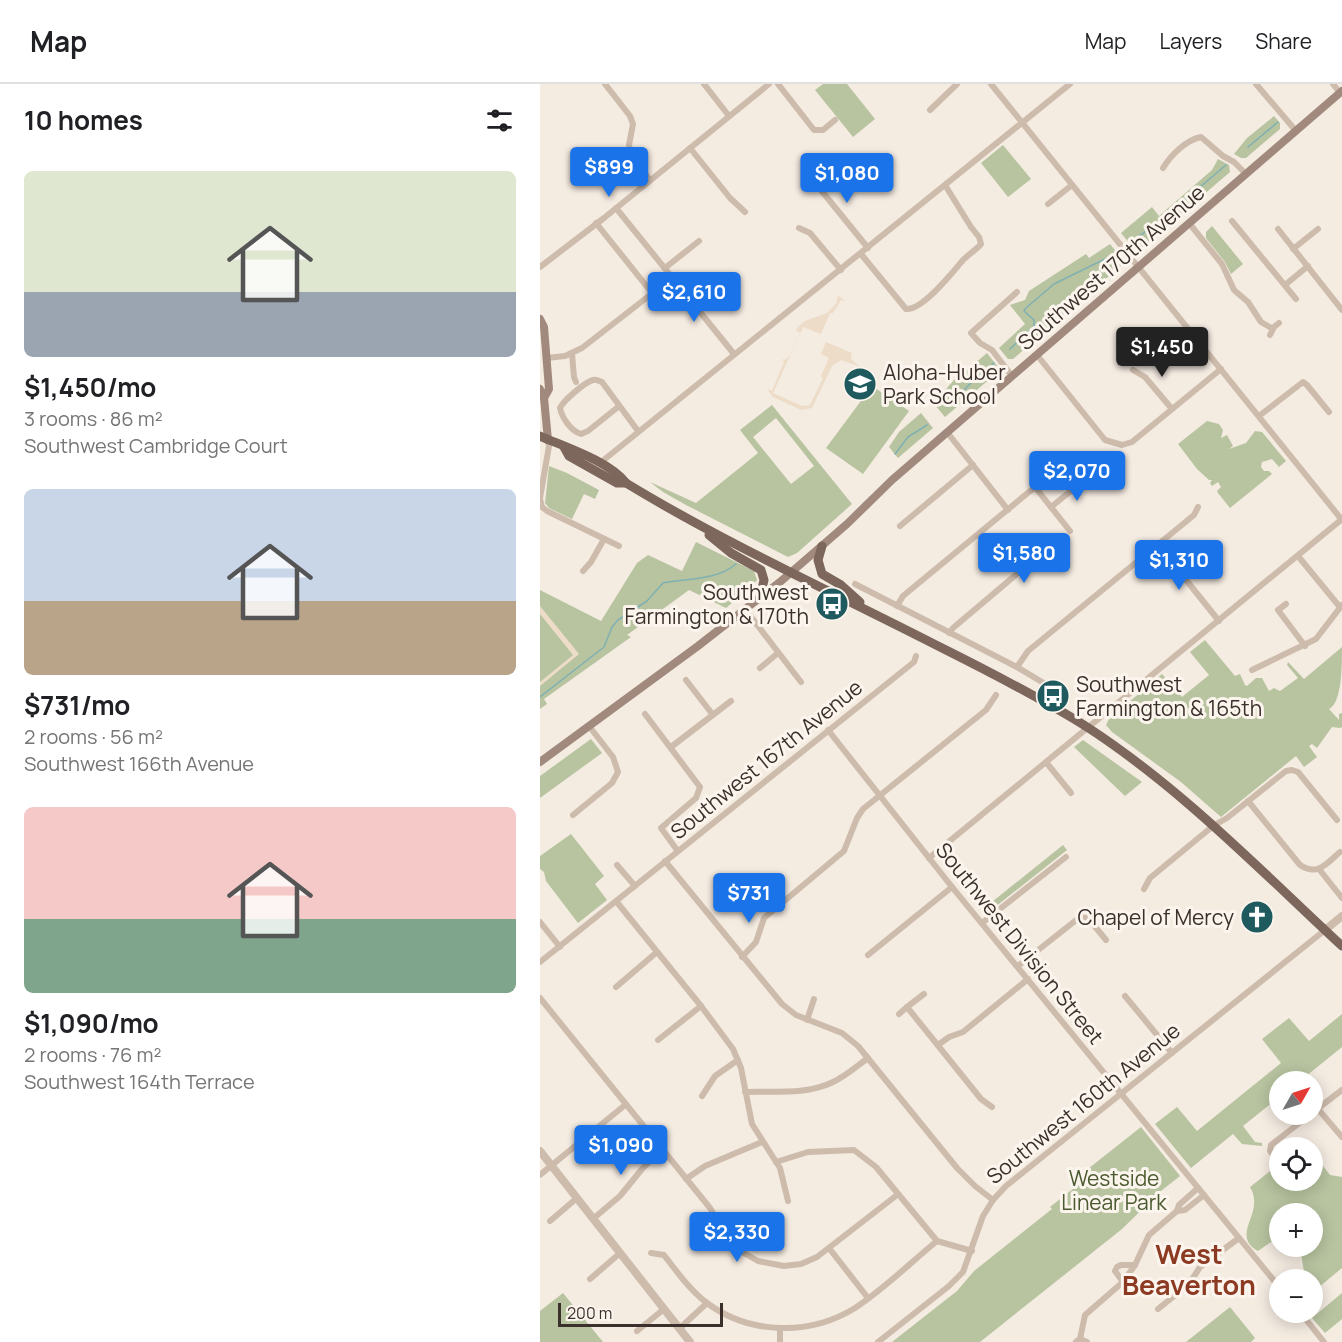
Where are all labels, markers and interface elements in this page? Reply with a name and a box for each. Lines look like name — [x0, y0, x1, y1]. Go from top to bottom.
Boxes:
text: Map — [30, 22, 87, 60]
text: Map — [1085, 27, 1126, 55]
text: Layers — [1159, 27, 1222, 55]
text: Share — [1255, 27, 1312, 55]
text: 10 homes — [24, 102, 143, 138]
icon: filters — [483, 104, 516, 137]
pin: $899 — [573, 147, 645, 198]
text: $899 — [584, 153, 634, 180]
pin: $1,080 — [798, 153, 896, 204]
text: $1,080 — [814, 159, 880, 186]
street label: Southwest 170th Avenue — [1012, 178, 1210, 356]
icon: home — [216, 210, 324, 318]
pin: $2,610 — [645, 272, 743, 323]
text: $2,610 — [662, 278, 726, 305]
pin: $1,450 — [1113, 327, 1211, 378]
text: $1,450 — [1130, 333, 1194, 360]
place label: Aloha-Huber Park School — [883, 358, 1006, 410]
school or university icon: Aloha-Huber Park School — [842, 366, 878, 402]
text: $1,450/mo — [24, 369, 156, 405]
text: 3 rooms · 86 m² — [24, 405, 163, 432]
text: Southwest Cambridge Court — [24, 432, 288, 459]
pin: $2,070 — [1028, 451, 1126, 502]
text: $2,070 — [1043, 457, 1111, 484]
icon: home — [216, 528, 324, 636]
pin: $1,580 — [975, 533, 1073, 584]
text: $1,580 — [992, 539, 1056, 566]
pin: $1,310 — [1130, 540, 1228, 591]
text: $1,310 — [1149, 546, 1209, 573]
place label: Southwest Farmington & 170th — [625, 578, 809, 630]
bus stop icon: Southwest Farmington & 170th — [814, 586, 850, 622]
place label: Southwest Farmington & 165th — [1076, 670, 1262, 722]
street label: Southwest 167th Avenue — [664, 673, 868, 845]
bus stop icon: Southwest Farmington & 165th — [1035, 678, 1071, 714]
text: $731/mo — [24, 687, 130, 723]
text: 2 rooms · 56 m² — [24, 723, 163, 750]
text: Southwest 166th Avenue — [24, 750, 254, 777]
street label: Southwest Division Street — [930, 836, 1110, 1050]
icon: home — [216, 846, 324, 954]
pin: $731 — [713, 873, 785, 924]
text: $731 — [727, 879, 771, 906]
church icon: Chapel of Mercy — [1239, 899, 1275, 935]
place label: Chapel of Mercy — [1077, 903, 1234, 931]
text: $1,090/mo — [24, 1005, 159, 1041]
street label: Southwest 160th Avenue — [980, 1016, 1186, 1190]
text: 2 rooms · 76 m² — [24, 1041, 161, 1068]
text: Southwest 164th Terrace — [24, 1068, 255, 1095]
north arrow — [1269, 1071, 1323, 1125]
map controls — [1269, 1071, 1323, 1323]
pin: $1,090 — [572, 1125, 670, 1176]
text: $1,090 — [588, 1131, 654, 1158]
button: locate — [1269, 1137, 1323, 1191]
park label: Westside Linear Park — [1061, 1164, 1167, 1216]
button: + — [1269, 1203, 1323, 1257]
pin: $2,330 — [688, 1212, 786, 1263]
text: $2,330 — [704, 1218, 770, 1245]
district label: West Beaverton — [1122, 1235, 1256, 1303]
button: − — [1269, 1269, 1323, 1323]
scale bar — [558, 1300, 723, 1328]
text: 200 m — [567, 1302, 612, 1324]

